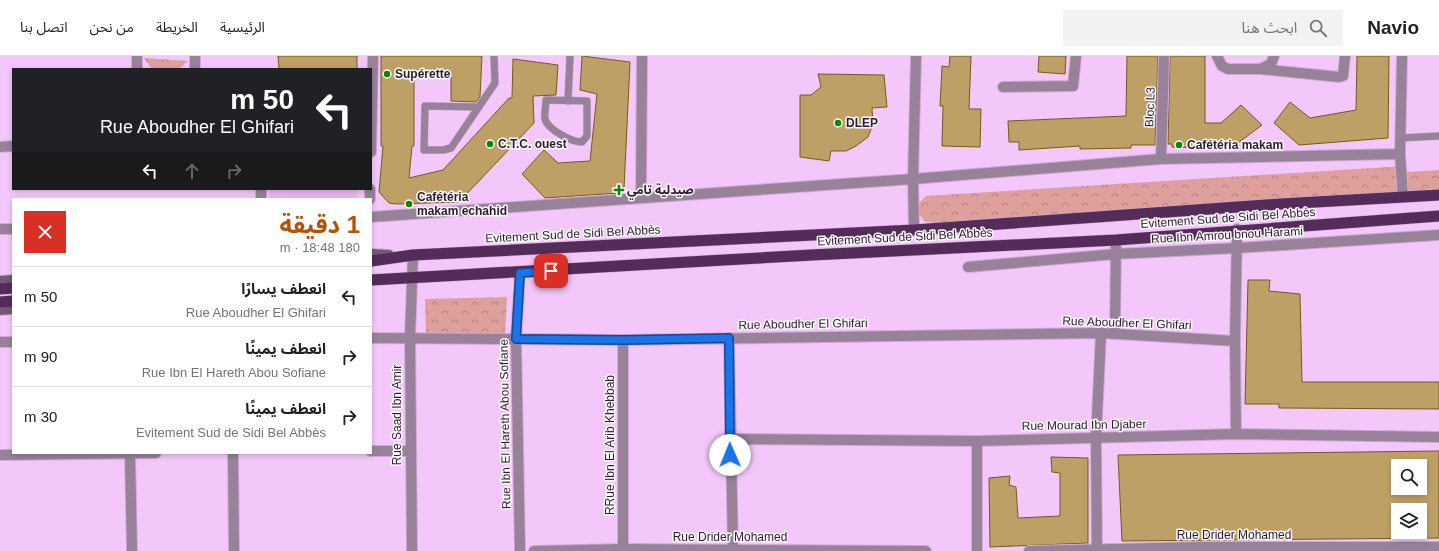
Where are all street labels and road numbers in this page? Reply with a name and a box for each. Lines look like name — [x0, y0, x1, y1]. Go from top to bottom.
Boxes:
street label: Bloc L3 — [1142, 86, 1158, 127]
street label: Evitement Sud de Sidi Bel Abbès — [1140, 205, 1316, 231]
street label: Evitement Sud de Sidi Bel Abbès — [485, 222, 661, 246]
street label: Rue Ibn Amrou bnou Harami — [1151, 224, 1303, 246]
street label: Evitement Sud de Sidi Bel Abbès — [817, 225, 993, 249]
street label: Rue Aboudher El Ghifari — [1062, 314, 1192, 332]
street label: Rue Aboudher El Ghifari — [738, 316, 868, 332]
street label: Rue Ibn El Hareth Abou Sofiane — [497, 339, 513, 509]
street label: Rue Saad Ibn Amir — [390, 365, 404, 465]
street label: RRue Ibn El Arib Khebbab — [603, 375, 617, 515]
street label: Rue Mourad Ibn Djaber — [1022, 417, 1146, 433]
street label: Rue Drider Mohamed — [1177, 528, 1291, 542]
street label: Rue Drider Mohamed — [673, 530, 787, 544]

